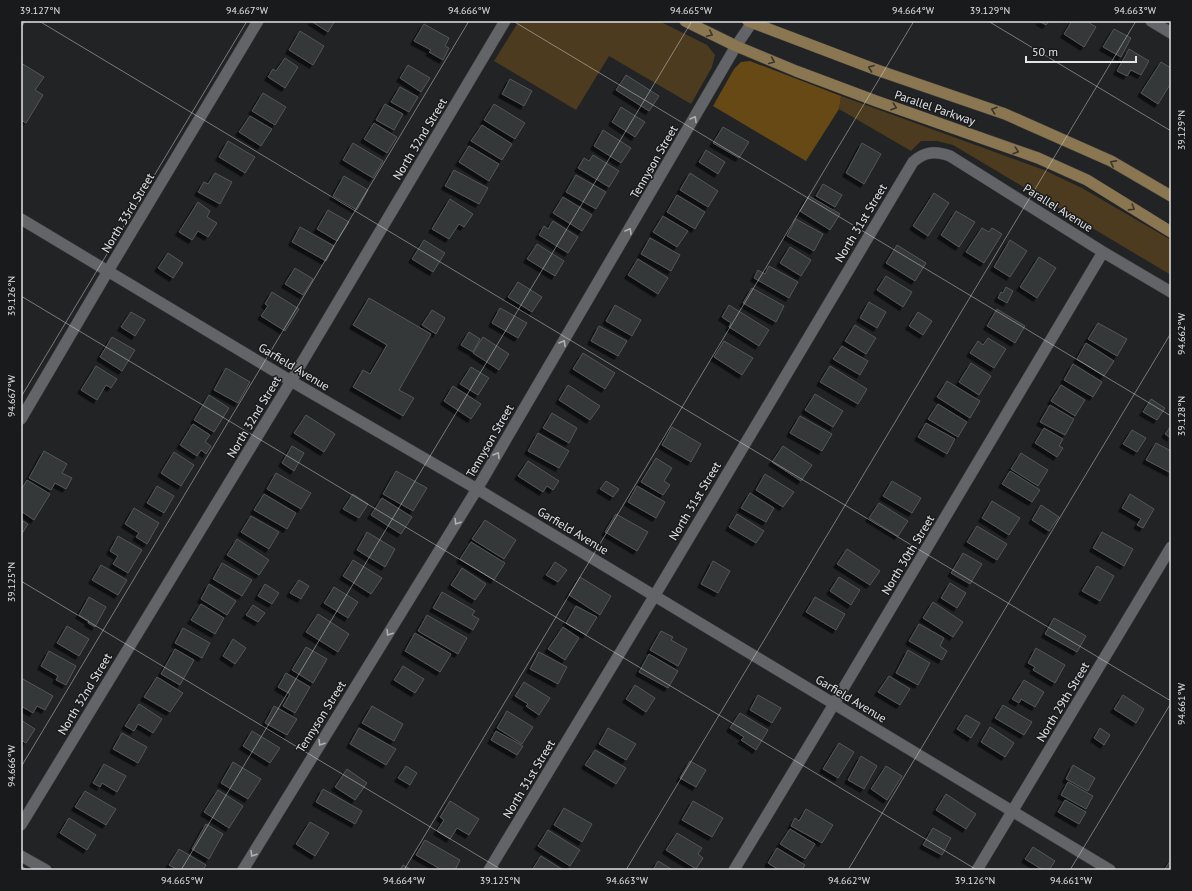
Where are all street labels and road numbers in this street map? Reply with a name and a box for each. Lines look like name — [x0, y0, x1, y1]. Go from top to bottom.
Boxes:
street label: Parallel Parkway — [893, 87, 978, 129]
street label: North 32nd Street — [389, 95, 450, 182]
street label: Tennyson Street — [627, 123, 681, 201]
street label: North 33rd Street — [98, 170, 157, 255]
street label: Parallel Avenue — [1021, 180, 1096, 235]
street label: North 31st Street — [831, 181, 890, 265]
street label: Garfield Avenue — [256, 339, 333, 394]
street label: North 32nd Street — [223, 373, 284, 460]
street label: Tennyson Street — [463, 402, 517, 480]
street label: North 31st Street — [665, 459, 724, 543]
street label: Garfield Avenue — [535, 503, 612, 558]
street label: North 30th Street — [878, 512, 937, 597]
street label: North 32nd Street — [54, 650, 115, 737]
street label: North 29th Street — [1033, 659, 1092, 744]
street label: Garfield Avenue — [813, 671, 890, 726]
street label: Tennyson Street — [293, 678, 349, 755]
street label: North 31st Street — [499, 737, 558, 821]

